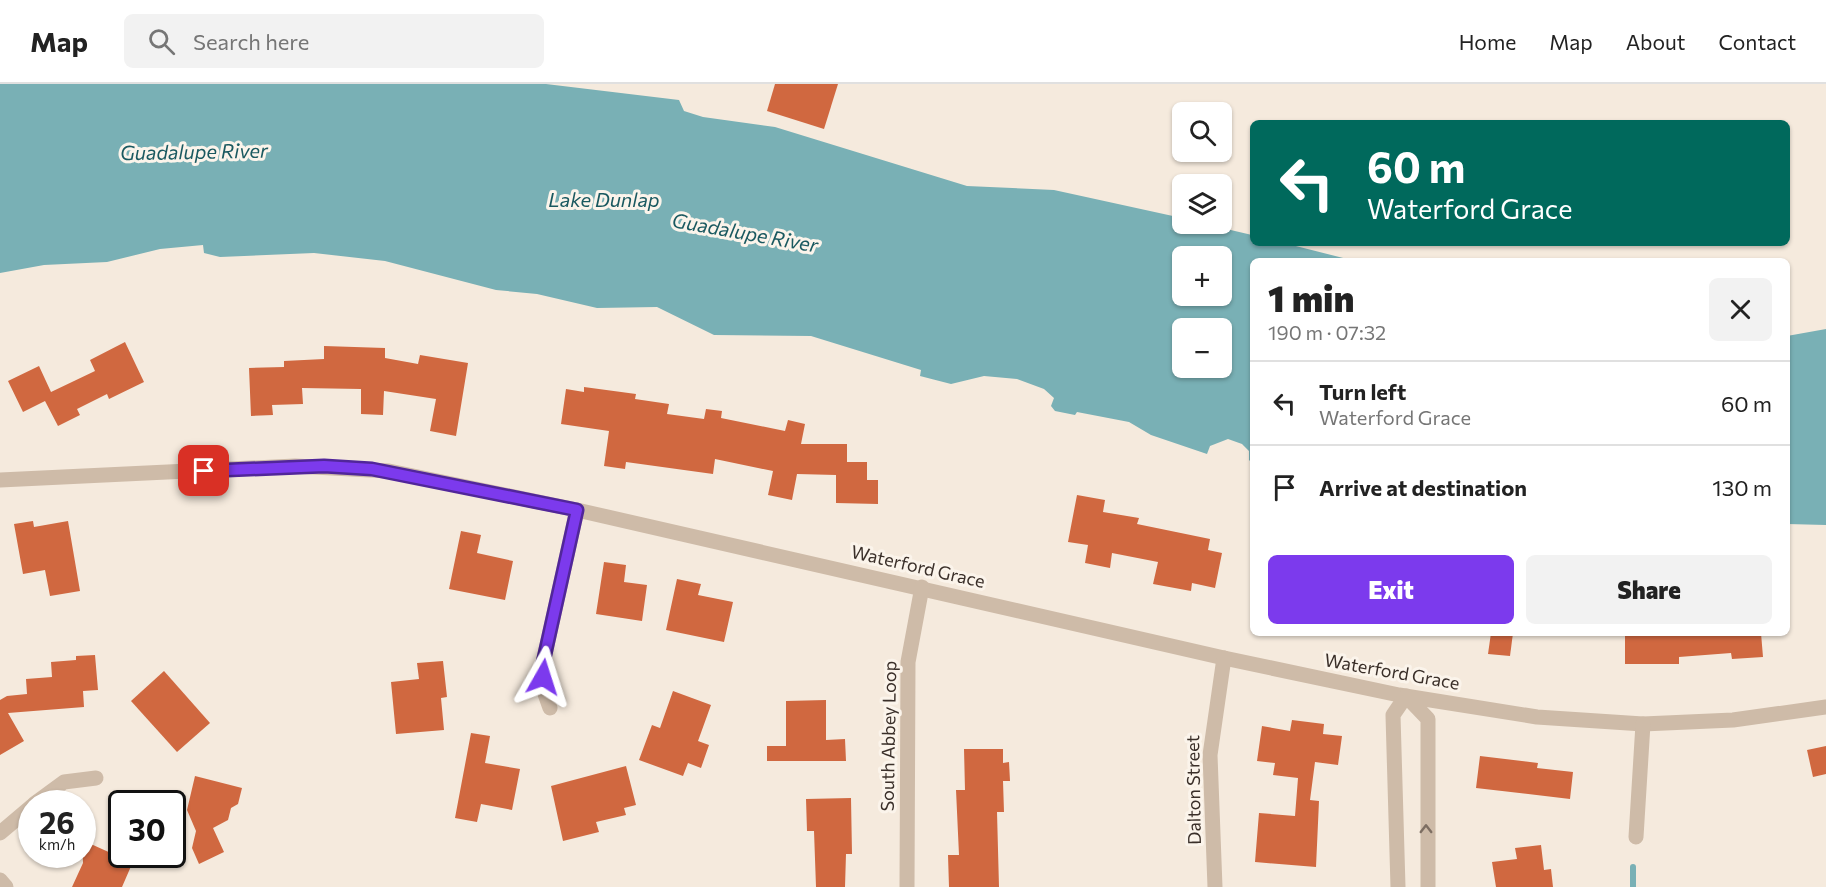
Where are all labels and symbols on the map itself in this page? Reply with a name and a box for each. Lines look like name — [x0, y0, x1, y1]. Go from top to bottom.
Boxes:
water label: Guadalupe River — [120, 138, 269, 164]
water label: Lake Dunlap — [548, 187, 660, 211]
water label: Guadalupe River — [670, 207, 821, 257]
pin — [178, 445, 229, 496]
street label: Waterford Grace — [849, 540, 987, 592]
position arrow — [511, 645, 575, 709]
street label: Waterford Grace — [1323, 648, 1462, 694]
street label: South Abbey Loop — [876, 660, 900, 812]
street label: Dalton Street — [1181, 735, 1205, 845]
speed limit sign: 30 — [108, 790, 186, 868]
one-way arrow — [1420, 824, 1432, 833]

